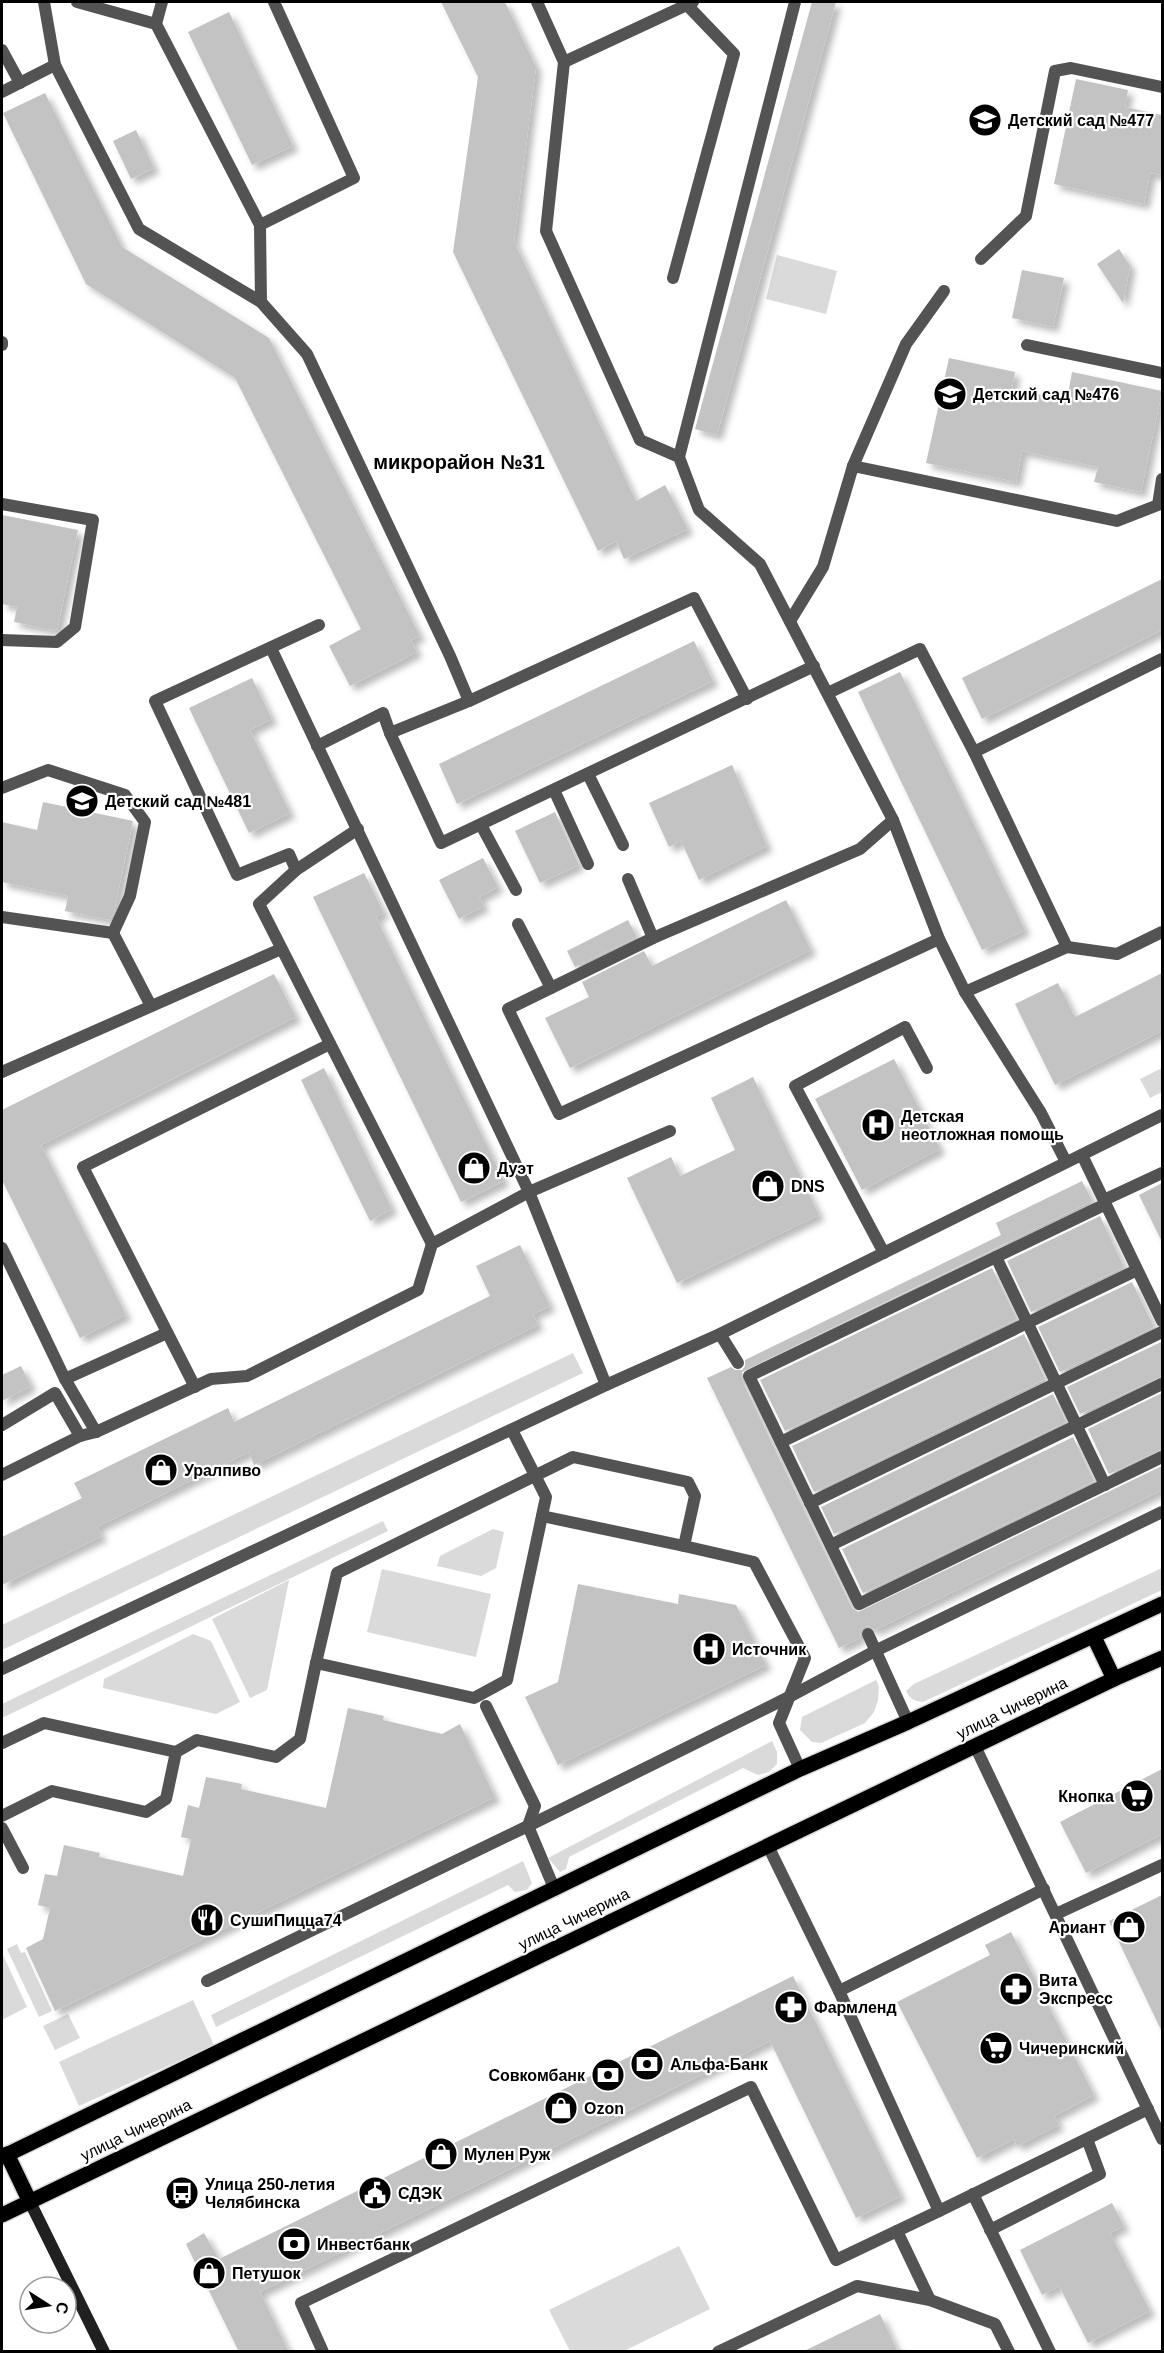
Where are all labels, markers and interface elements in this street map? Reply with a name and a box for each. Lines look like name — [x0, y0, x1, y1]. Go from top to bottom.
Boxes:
school or university icon: Детский сад №477 — [967, 102, 1003, 138]
place label: Детский сад №477 — [1008, 112, 1154, 129]
school or university icon: Детский сад №476 — [932, 376, 968, 412]
place label: Детский сад №476 — [973, 386, 1119, 403]
district label: микрорайон №31 — [373, 451, 545, 473]
school or university icon: Детский сад №481 — [64, 783, 100, 819]
place label: Детский сад №481 — [105, 793, 251, 810]
hospital icon: Детская неотложная помощь — [860, 1107, 896, 1143]
place label: Детская неотложная помощь — [901, 1108, 1064, 1143]
shop icon: Дуэт — [456, 1150, 492, 1186]
place label: Дуэт — [497, 1160, 534, 1177]
shop icon: DNS — [750, 1168, 786, 1204]
place label: DNS — [791, 1178, 825, 1195]
shop icon: Уралпиво — [143, 1452, 179, 1488]
place label: Уралпиво — [184, 1462, 261, 1479]
hospital icon: Источник — [691, 1631, 727, 1667]
place label: Источник — [732, 1641, 807, 1658]
street label: улица Чичерина — [954, 1674, 1070, 1742]
supermarket icon: Кнопка — [1119, 1778, 1155, 1814]
place label: Кнопка — [1058, 1788, 1114, 1805]
street label: улица Чичерина — [516, 1885, 632, 1953]
restaurant icon: СушиПицца74 — [189, 1902, 225, 1938]
shop icon: Ариант — [1111, 1909, 1147, 1945]
place label: СушиПицца74 — [230, 1912, 342, 1929]
place label: Ариант — [1048, 1919, 1106, 1936]
pharmacy icon: Вита Экспресс — [998, 1971, 1034, 2007]
place label: Вита Экспресс — [1039, 1972, 1113, 2007]
pharmacy icon: Фармленд — [773, 1989, 809, 2025]
place label: Фармленд — [814, 1999, 897, 2016]
supermarket icon: Чичеринский — [978, 2030, 1014, 2066]
place label: Чичеринский — [1019, 2040, 1124, 2057]
bank icon: Альфа-Банк — [629, 2046, 665, 2082]
place label: Альфа-Банк — [670, 2056, 769, 2073]
bank icon: Совкомбанк — [590, 2057, 626, 2093]
place label: Совкомбанк — [488, 2067, 586, 2084]
shop icon: Ozon — [543, 2090, 579, 2126]
street label: улица Чичерина — [78, 2096, 194, 2164]
place label: Ozon — [584, 2100, 624, 2117]
shop icon: Мулен Руж — [423, 2136, 459, 2172]
place label: Мулен Руж — [464, 2146, 551, 2163]
bus stop icon: Улица 250-летия Челябинска — [164, 2175, 200, 2211]
public building icon: СДЭК — [357, 2175, 393, 2211]
place label: Улица 250-летия Челябинска — [205, 2176, 335, 2211]
place label: СДЭК — [398, 2185, 442, 2202]
bank icon: Инвестбанк — [276, 2226, 312, 2262]
place label: Инвестбанк — [317, 2236, 411, 2253]
shop icon: Петушок — [191, 2255, 227, 2291]
place label: Петушок — [232, 2265, 301, 2282]
north arrow — [18, 2275, 78, 2335]
text: С — [53, 2301, 72, 2316]

